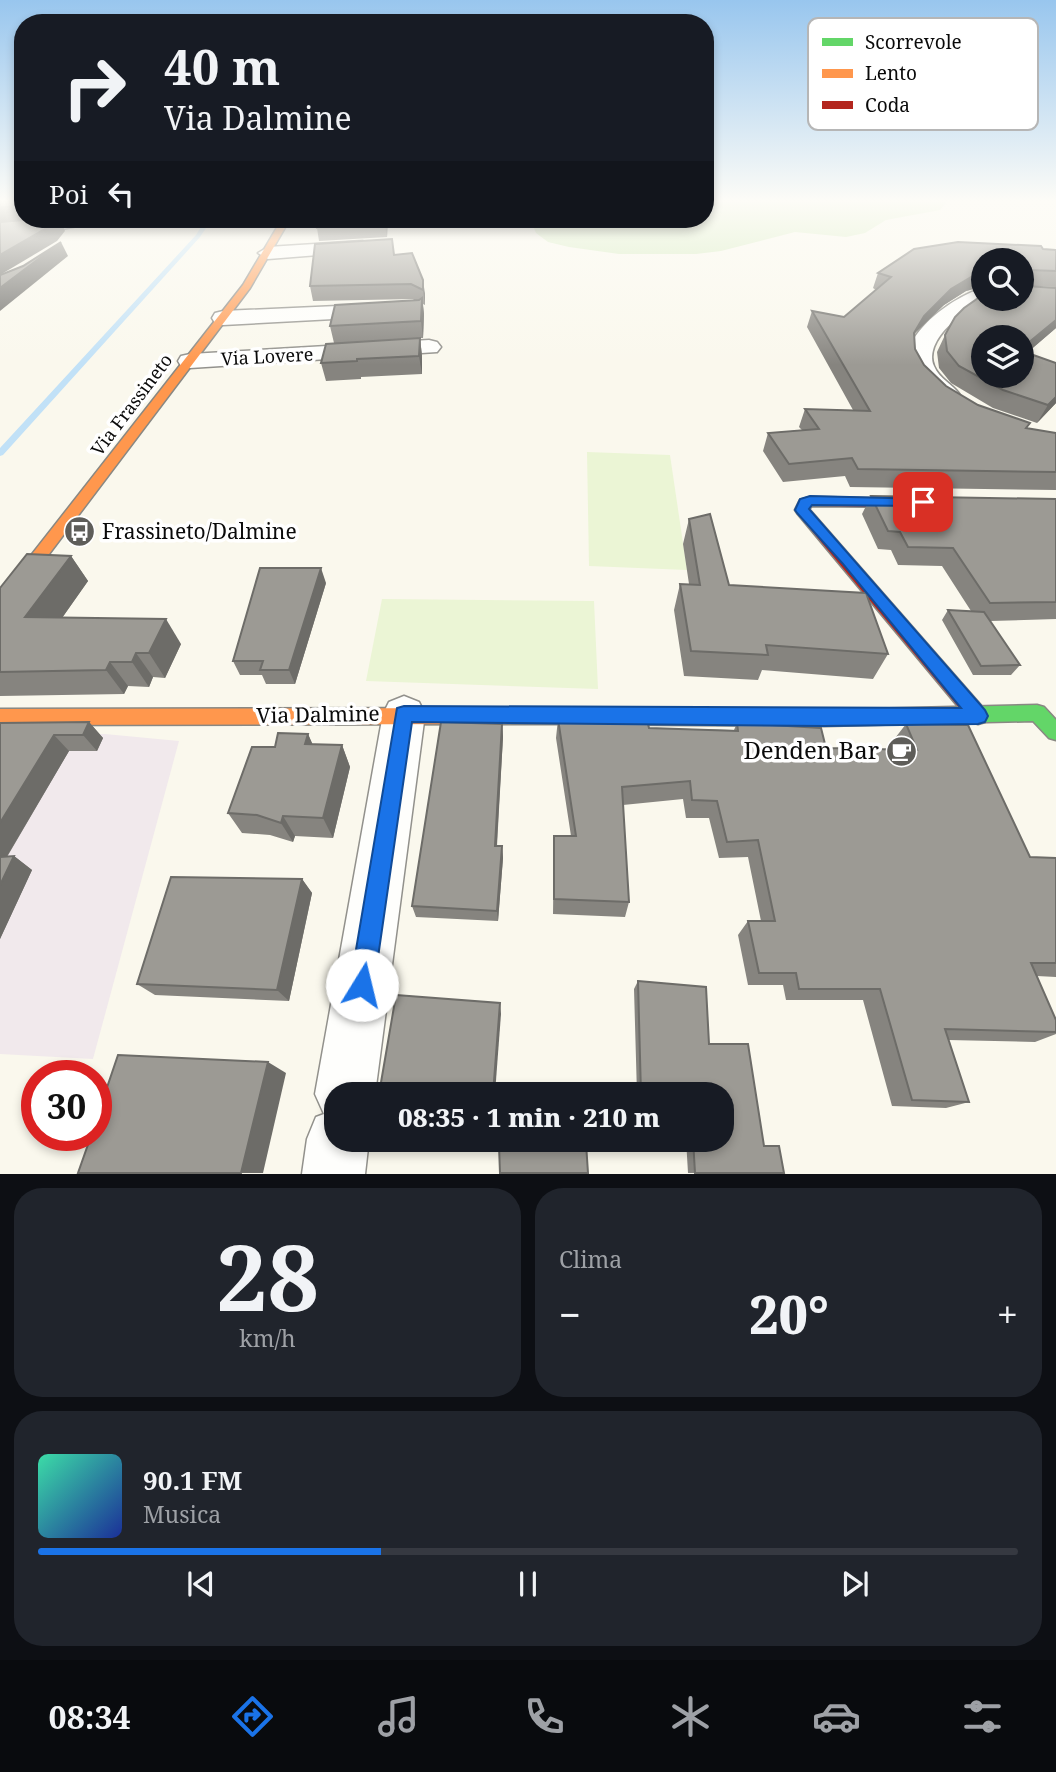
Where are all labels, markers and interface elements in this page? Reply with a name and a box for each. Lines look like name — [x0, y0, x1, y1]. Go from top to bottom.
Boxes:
legend — [808, 18, 1038, 130]
text: Scorrevole — [865, 29, 962, 55]
text: 40 m — [164, 33, 280, 99]
icon: right — [49, 42, 140, 133]
text: Lento — [865, 60, 917, 86]
text: Coda — [865, 92, 910, 118]
text: Via Dalmine — [164, 96, 352, 139]
icon: left — [102, 175, 140, 213]
text: Poi — [49, 176, 88, 212]
map controls — [971, 248, 1034, 388]
button: search — [971, 248, 1034, 311]
button: layers — [971, 325, 1034, 388]
street label: Via Lovere — [220, 342, 314, 370]
street label: Via Frassineto — [85, 349, 177, 460]
pin — [893, 472, 953, 532]
icon: arrive — [904, 483, 942, 521]
bus stop icon: Frassineto/Dalmine — [62, 515, 96, 549]
place label: Frassineto/Dalmine — [102, 517, 297, 545]
street label: Via Dalmine — [256, 699, 380, 729]
place label: Denden Bar — [743, 733, 879, 766]
cafe icon: Denden Bar — [885, 734, 919, 768]
position arrow — [325, 948, 399, 1022]
speed limit sign: 30 — [21, 1060, 112, 1151]
text: 08:35 · 1 min · 210 m — [398, 1099, 660, 1135]
text: 28 — [216, 1214, 319, 1338]
text: Clima — [559, 1243, 622, 1275]
text: 20° — [749, 1278, 829, 1349]
text: − — [559, 1288, 581, 1340]
text: + — [997, 1288, 1018, 1340]
text: km/h — [239, 1322, 296, 1354]
text: 90.1 FM — [143, 1462, 242, 1498]
text: Musica — [143, 1498, 221, 1530]
icon: previous — [182, 1565, 220, 1603]
icon: pause — [509, 1565, 547, 1603]
icon: next — [836, 1565, 874, 1603]
icon: directions — [228, 1692, 277, 1741]
icon: music — [374, 1692, 423, 1741]
icon: phone — [520, 1692, 569, 1741]
icon: climate — [666, 1692, 715, 1741]
icon: car — [812, 1692, 861, 1741]
icon: filters — [958, 1692, 1007, 1741]
text: 08:34 — [49, 1695, 131, 1738]

